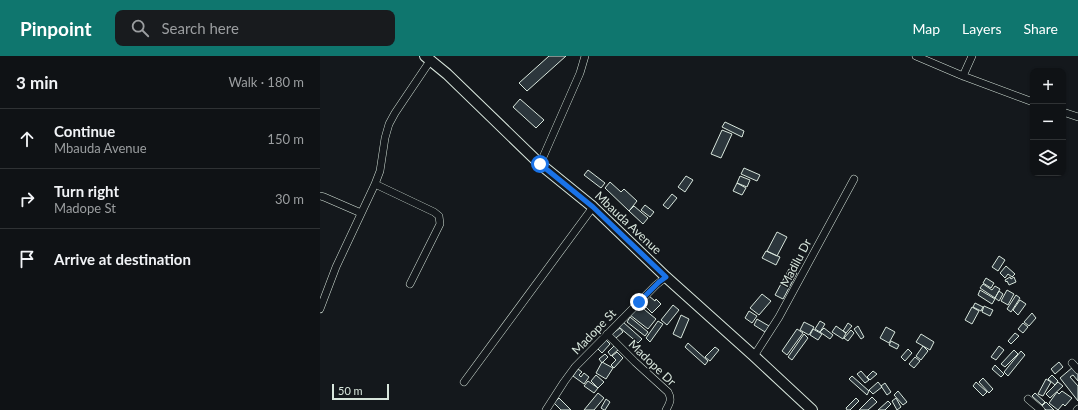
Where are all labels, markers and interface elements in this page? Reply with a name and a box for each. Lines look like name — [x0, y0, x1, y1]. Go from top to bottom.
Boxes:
search box — [115, 10, 395, 46]
text: Pinpoint — [20, 17, 91, 40]
icon: search — [129, 17, 151, 39]
text: Search here — [161, 19, 239, 37]
text: Map — [912, 20, 940, 37]
text: Layers — [962, 20, 1002, 37]
text: Share — [1024, 20, 1058, 37]
map controls — [1030, 68, 1066, 176]
button: + — [1030, 68, 1066, 104]
text: 3 min — [16, 72, 58, 93]
text: Walk · 180 m — [228, 74, 304, 90]
button: − — [1030, 104, 1066, 140]
text: Continue — [54, 122, 115, 140]
icon: ahead — [16, 128, 38, 150]
text: 150 m — [267, 131, 304, 147]
text: Mbauda Avenue — [54, 140, 147, 156]
button: layers — [1030, 140, 1066, 176]
route start — [531, 155, 549, 173]
text: Turn right — [54, 182, 119, 200]
icon: right — [16, 188, 38, 210]
street label: Mbauda Avenue — [592, 188, 665, 257]
text: 30 m — [275, 191, 304, 207]
text: Madope St — [54, 200, 116, 216]
street label: Madilu Dr — [777, 236, 815, 289]
icon: arrive — [16, 248, 38, 270]
text: Arrive at destination — [54, 250, 191, 268]
route end — [630, 293, 648, 311]
street label: Madope St — [568, 305, 619, 357]
street label: Madope Dr — [626, 336, 680, 389]
scale bar — [332, 382, 389, 401]
text: 50 m — [338, 384, 363, 397]

